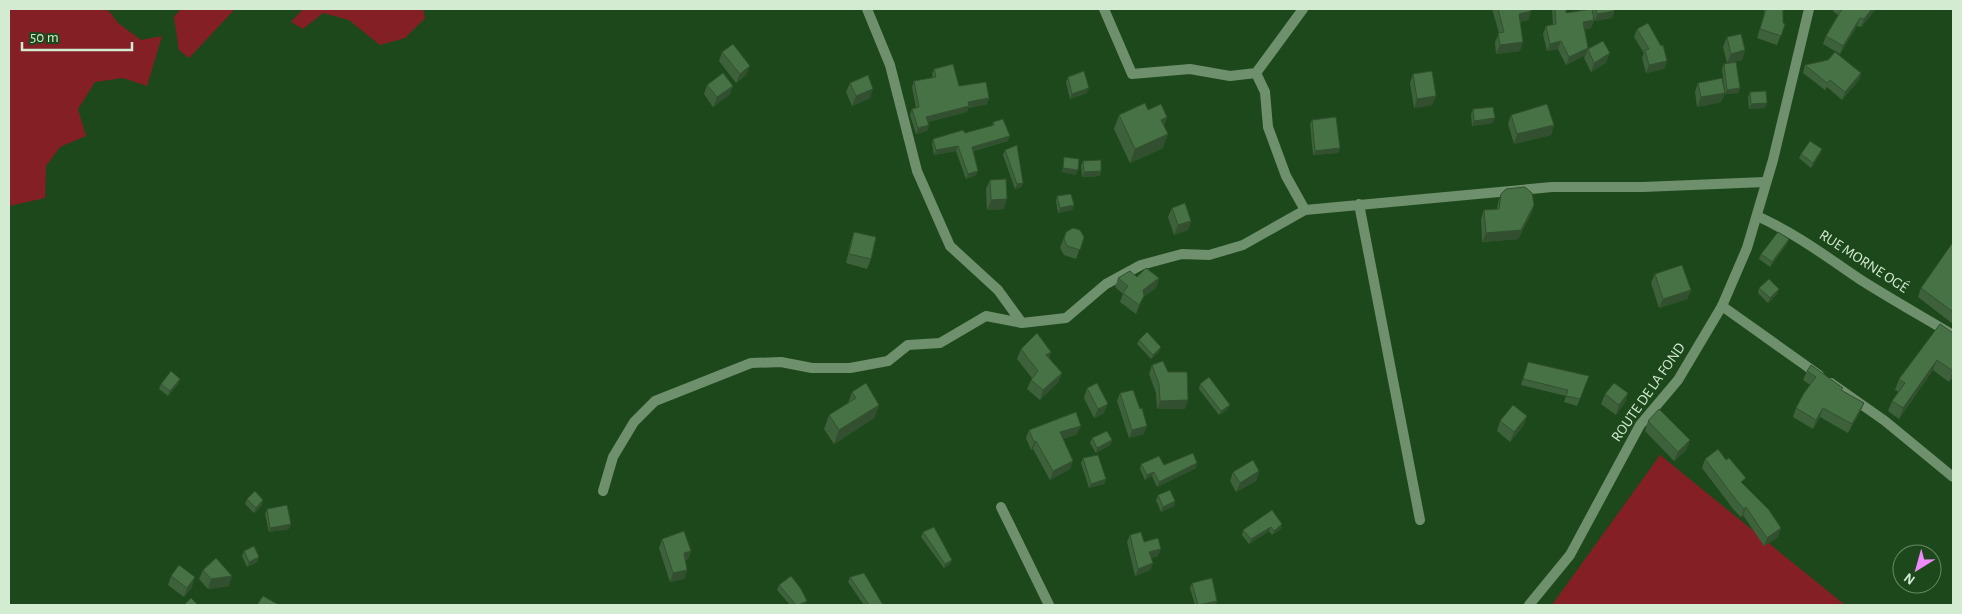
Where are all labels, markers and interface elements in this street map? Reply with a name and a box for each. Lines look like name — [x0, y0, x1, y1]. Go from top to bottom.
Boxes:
scale bar — [22, 20, 132, 52]
text: 50 m — [30, 30, 59, 45]
street label: RUE MORNE OGÉ — [1817, 226, 1912, 296]
street label: ROUTE DE LA FOND — [1609, 340, 1688, 444]
north arrow — [1892, 544, 1942, 594]
text: N — [1902, 570, 1918, 587]

